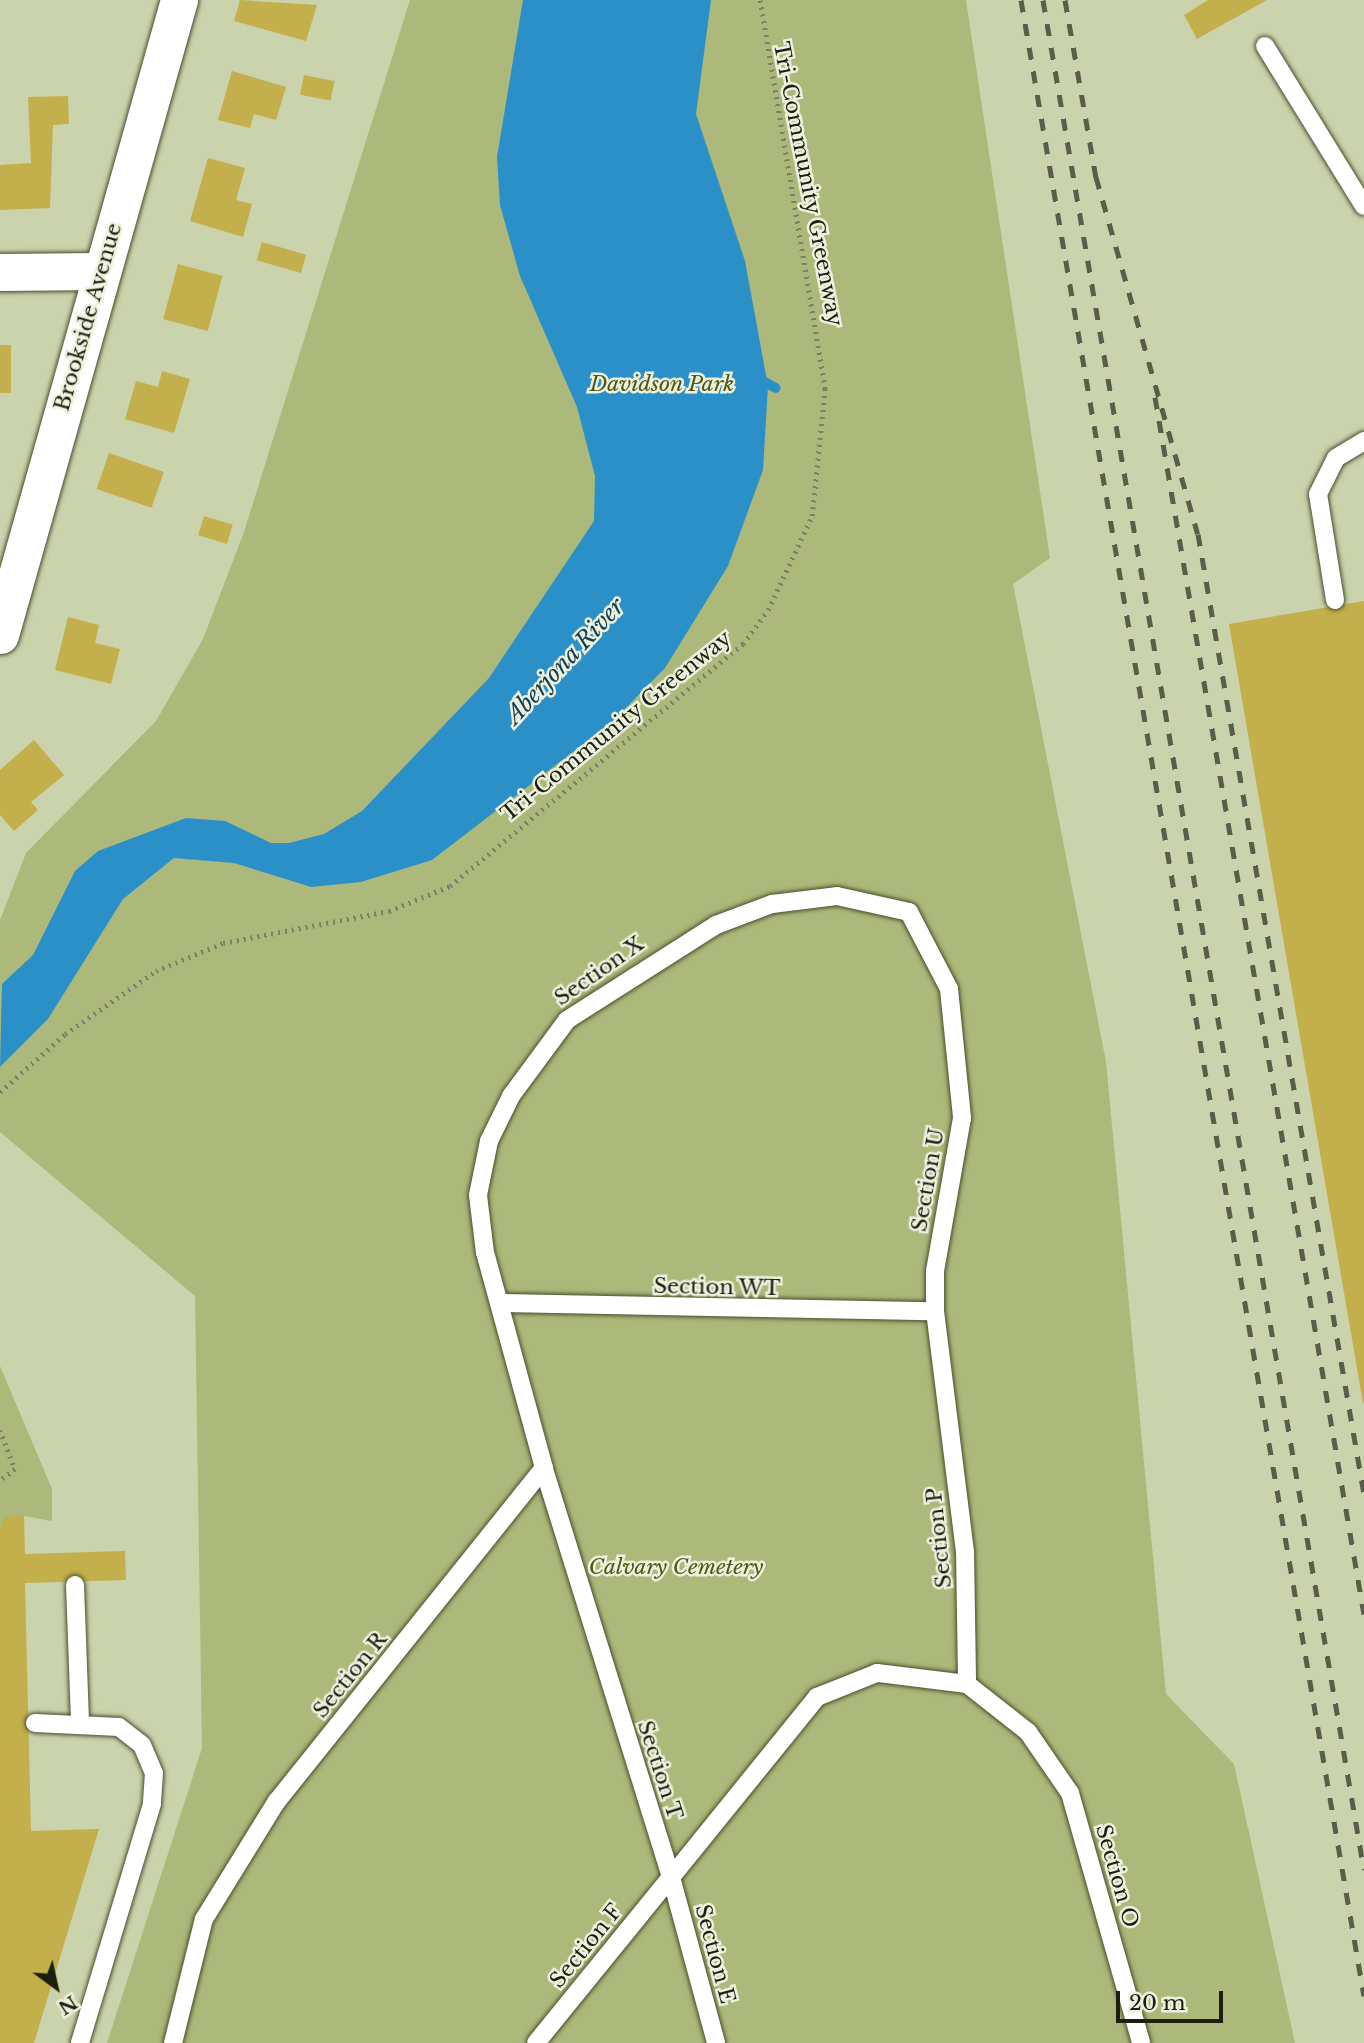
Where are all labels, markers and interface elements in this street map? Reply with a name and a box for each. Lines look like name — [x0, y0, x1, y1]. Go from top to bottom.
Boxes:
street label: Tri-Community Greenway — [768, 40, 848, 328]
street label: Brookside Avenue — [49, 220, 127, 414]
park label: Davidson Park — [590, 371, 734, 397]
water label: Aberjona River — [500, 592, 630, 730]
street label: Tri-Community Greenway — [496, 625, 736, 827]
street label: Section X — [549, 931, 649, 1011]
street label: Section U — [907, 1126, 949, 1234]
street label: Section WT — [653, 1273, 781, 1301]
street label: Section P — [921, 1487, 957, 1589]
park label: Calvary Cemetery — [589, 1554, 763, 1580]
street label: Section R — [308, 1627, 392, 1723]
street label: Section T — [632, 1717, 688, 1823]
street label: Section O — [1090, 1822, 1144, 1930]
street label: Section F — [545, 1899, 627, 1993]
street label: Section E — [690, 1902, 740, 2006]
north arrow — [21, 1952, 91, 2022]
scale bar — [1119, 1976, 1226, 2020]
text: 20 m — [1129, 1990, 1186, 2016]
text: N — [54, 1991, 81, 2020]

